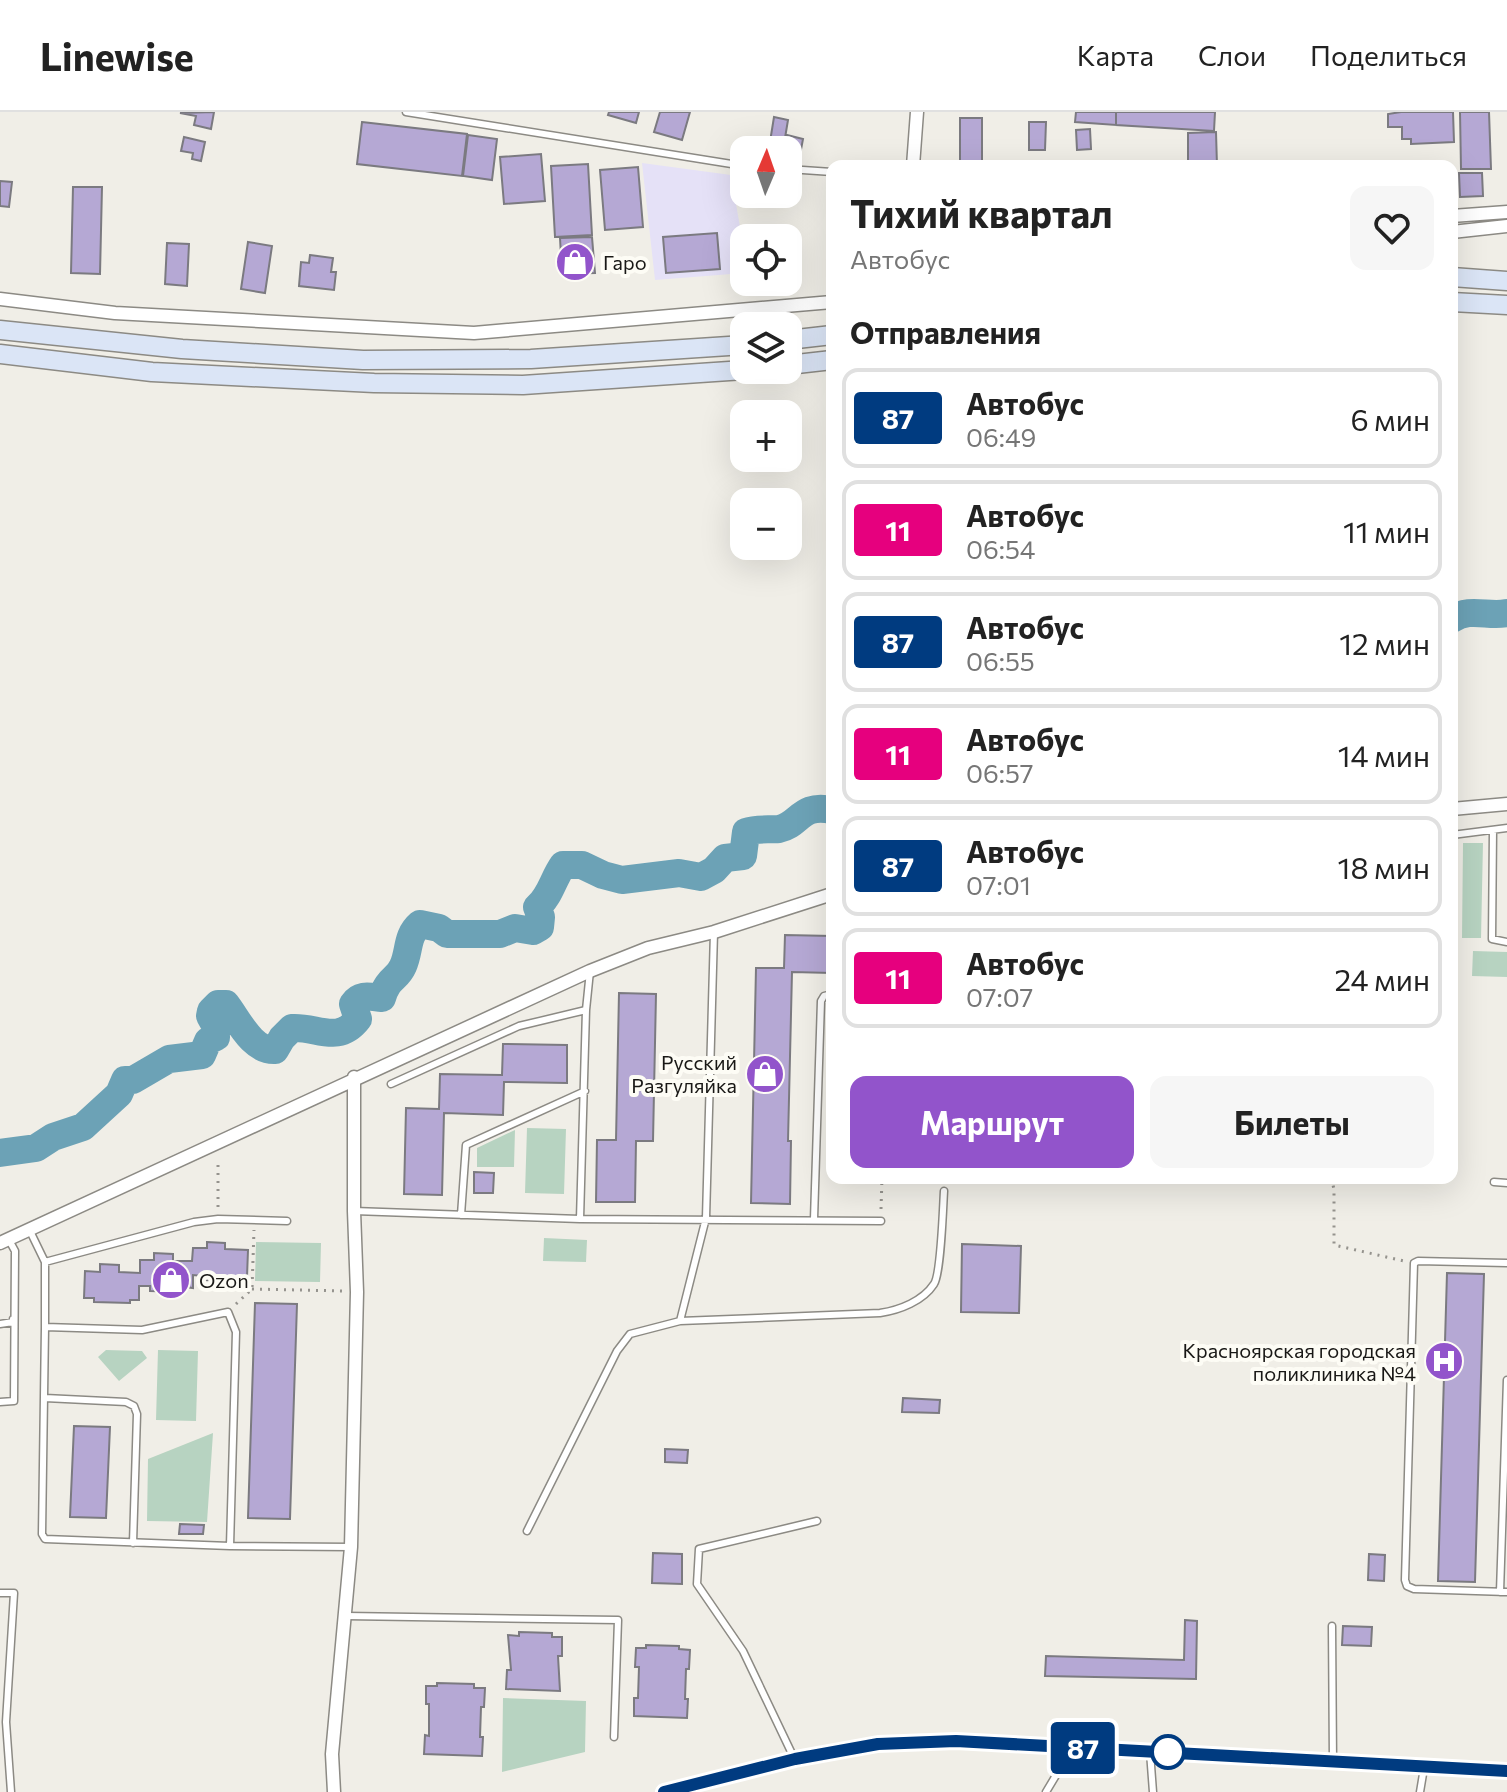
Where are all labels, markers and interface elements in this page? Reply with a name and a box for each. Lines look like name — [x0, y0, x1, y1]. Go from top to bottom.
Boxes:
text: Linewise — [40, 32, 194, 79]
text: Карта — [1077, 38, 1154, 72]
text: Слои — [1198, 38, 1266, 72]
text: Поделиться — [1310, 38, 1467, 72]
north arrow — [730, 136, 802, 208]
map controls — [730, 136, 802, 560]
button: heart — [1350, 186, 1434, 270]
text: Тихий квартал — [850, 189, 1113, 236]
button: locate — [730, 224, 802, 296]
shop icon: Гаро — [554, 241, 596, 283]
text: Автобус — [850, 243, 950, 274]
place label: Гаро — [603, 250, 647, 274]
button: layers — [730, 312, 802, 384]
text: Отправления — [850, 313, 1041, 350]
text: Автобус — [966, 384, 1084, 421]
button: + — [730, 400, 802, 472]
text: 6 мин — [1350, 400, 1430, 437]
text: 87 — [882, 401, 914, 435]
text: 06:49 — [966, 421, 1036, 452]
button: − — [730, 488, 802, 560]
text: Автобус — [966, 496, 1084, 533]
text: 11 мин — [1343, 512, 1430, 549]
text: 11 — [885, 513, 911, 547]
text: 06:54 — [966, 533, 1035, 564]
text: Автобус — [966, 608, 1084, 645]
text: 12 мин — [1339, 624, 1430, 661]
text: 87 — [882, 625, 914, 659]
text: 06:55 — [966, 645, 1035, 676]
text: Автобус — [966, 720, 1084, 757]
text: 14 мин — [1338, 736, 1430, 773]
text: 11 — [885, 737, 911, 771]
text: 06:57 — [966, 757, 1034, 788]
text: Автобус — [966, 832, 1084, 869]
text: 18 мин — [1338, 848, 1430, 885]
text: 87 — [882, 849, 914, 883]
text: 07:01 — [966, 869, 1031, 900]
text: Автобус — [966, 944, 1084, 981]
text: 24 мин — [1334, 960, 1430, 997]
text: 11 — [885, 961, 911, 995]
text: 07:07 — [966, 981, 1033, 1012]
place label: Русский Разгуляйка — [631, 1050, 737, 1097]
shop icon: Русский Разгуляйка — [744, 1053, 786, 1095]
button: Маршрут — [850, 1076, 1134, 1168]
button: Билеты — [1150, 1076, 1434, 1168]
shop icon: Ozon — [150, 1259, 192, 1301]
place label: Ozon — [199, 1268, 249, 1292]
place label: Красноярская городская поликлиника №4 — [1183, 1338, 1416, 1385]
hospital icon: Красноярская городская поликлиника №4 — [1423, 1340, 1465, 1382]
line badge: 87 — [1047, 1722, 1119, 1774]
text: 87 — [1067, 1731, 1099, 1765]
unlabelled marker — [1151, 1735, 1185, 1769]

